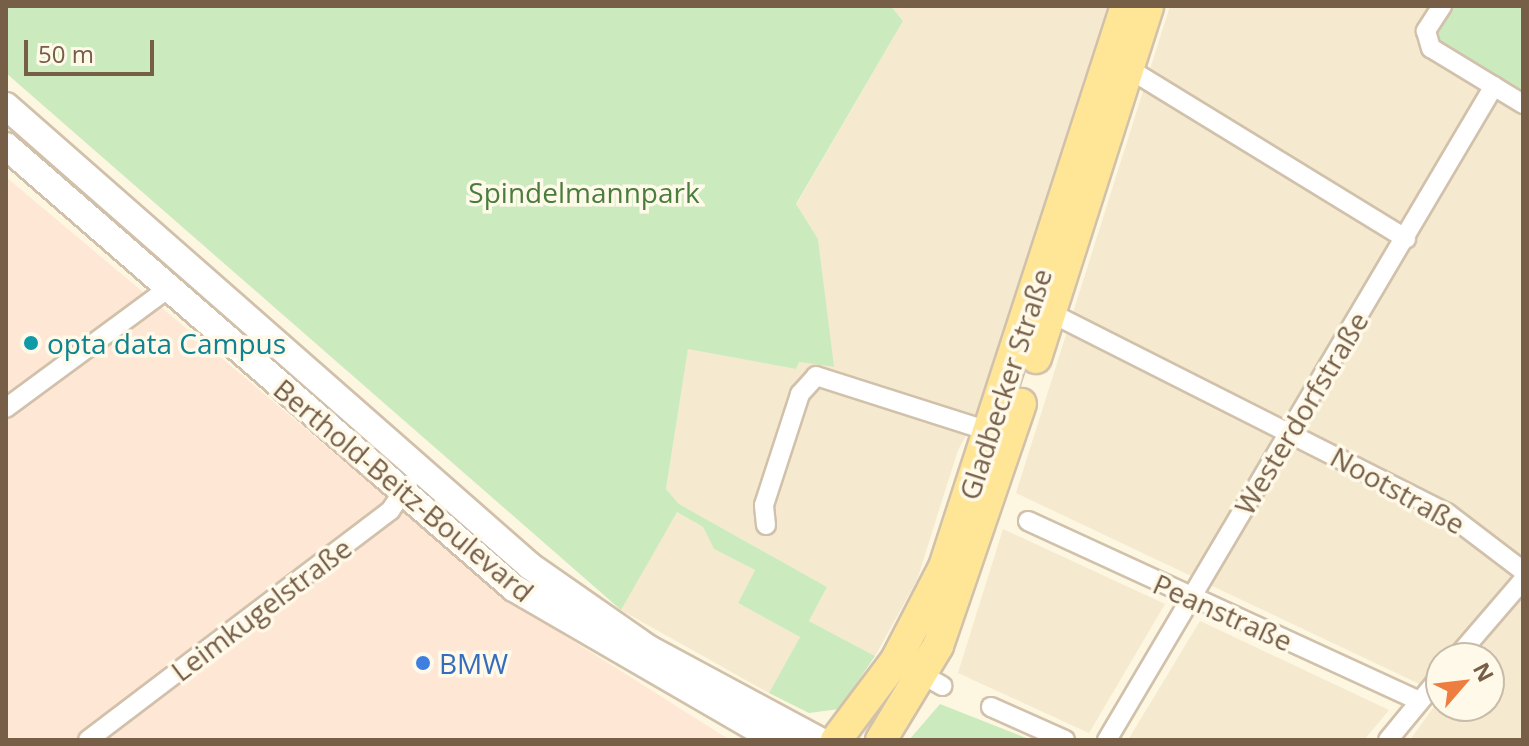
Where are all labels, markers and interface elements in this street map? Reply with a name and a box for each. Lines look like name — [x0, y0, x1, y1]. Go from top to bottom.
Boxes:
scale bar — [28, 24, 158, 74]
text: 50 m — [38, 37, 94, 70]
park label: Spindelmannpark — [468, 175, 700, 209]
street label: Gladbecker Straße — [952, 264, 1058, 504]
street label: Westerdorfstraße — [1227, 306, 1375, 520]
place label: opta data Campus — [47, 326, 286, 360]
marker: opta data Campus — [22, 334, 40, 352]
street label: Berthold-Beitz-Boulevard — [267, 372, 541, 608]
street label: Nootstraße — [1325, 439, 1471, 541]
street label: Leimkugelstraße — [164, 530, 358, 688]
street label: Peanstraße — [1148, 566, 1298, 658]
north arrow — [1425, 642, 1505, 722]
place label: BMW — [439, 646, 508, 680]
marker: BMW — [414, 654, 432, 672]
text: N — [1467, 657, 1502, 687]

